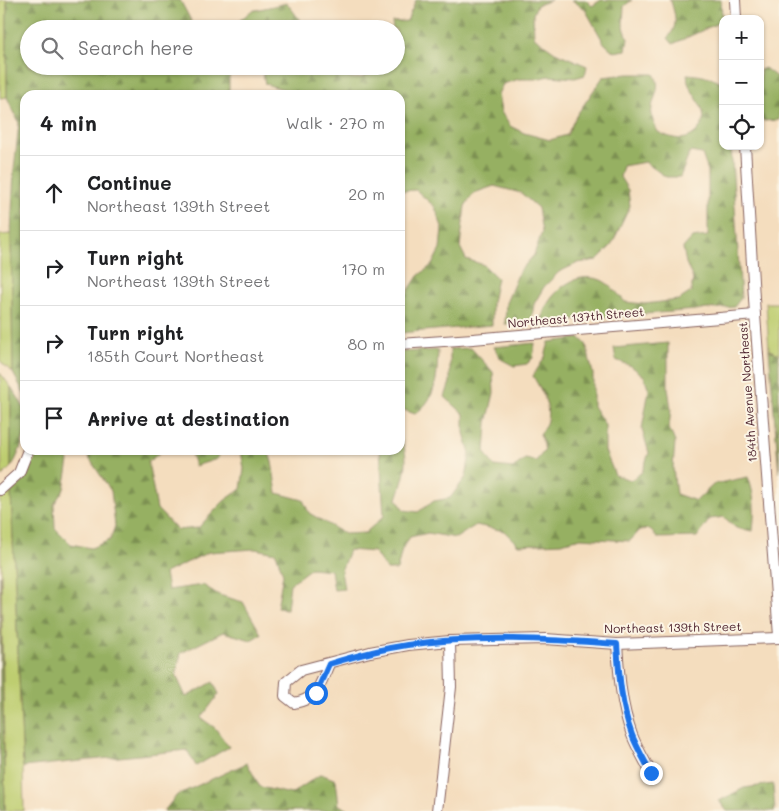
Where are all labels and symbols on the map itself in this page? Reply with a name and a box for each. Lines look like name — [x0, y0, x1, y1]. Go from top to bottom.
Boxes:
street label: Northeast 137th Street — [507, 303, 645, 331]
street label: 184th Avenue Northeast — [734, 321, 760, 463]
street label: Northeast 139th Street — [604, 618, 742, 636]
route start — [305, 682, 328, 705]
route end — [640, 762, 663, 785]

